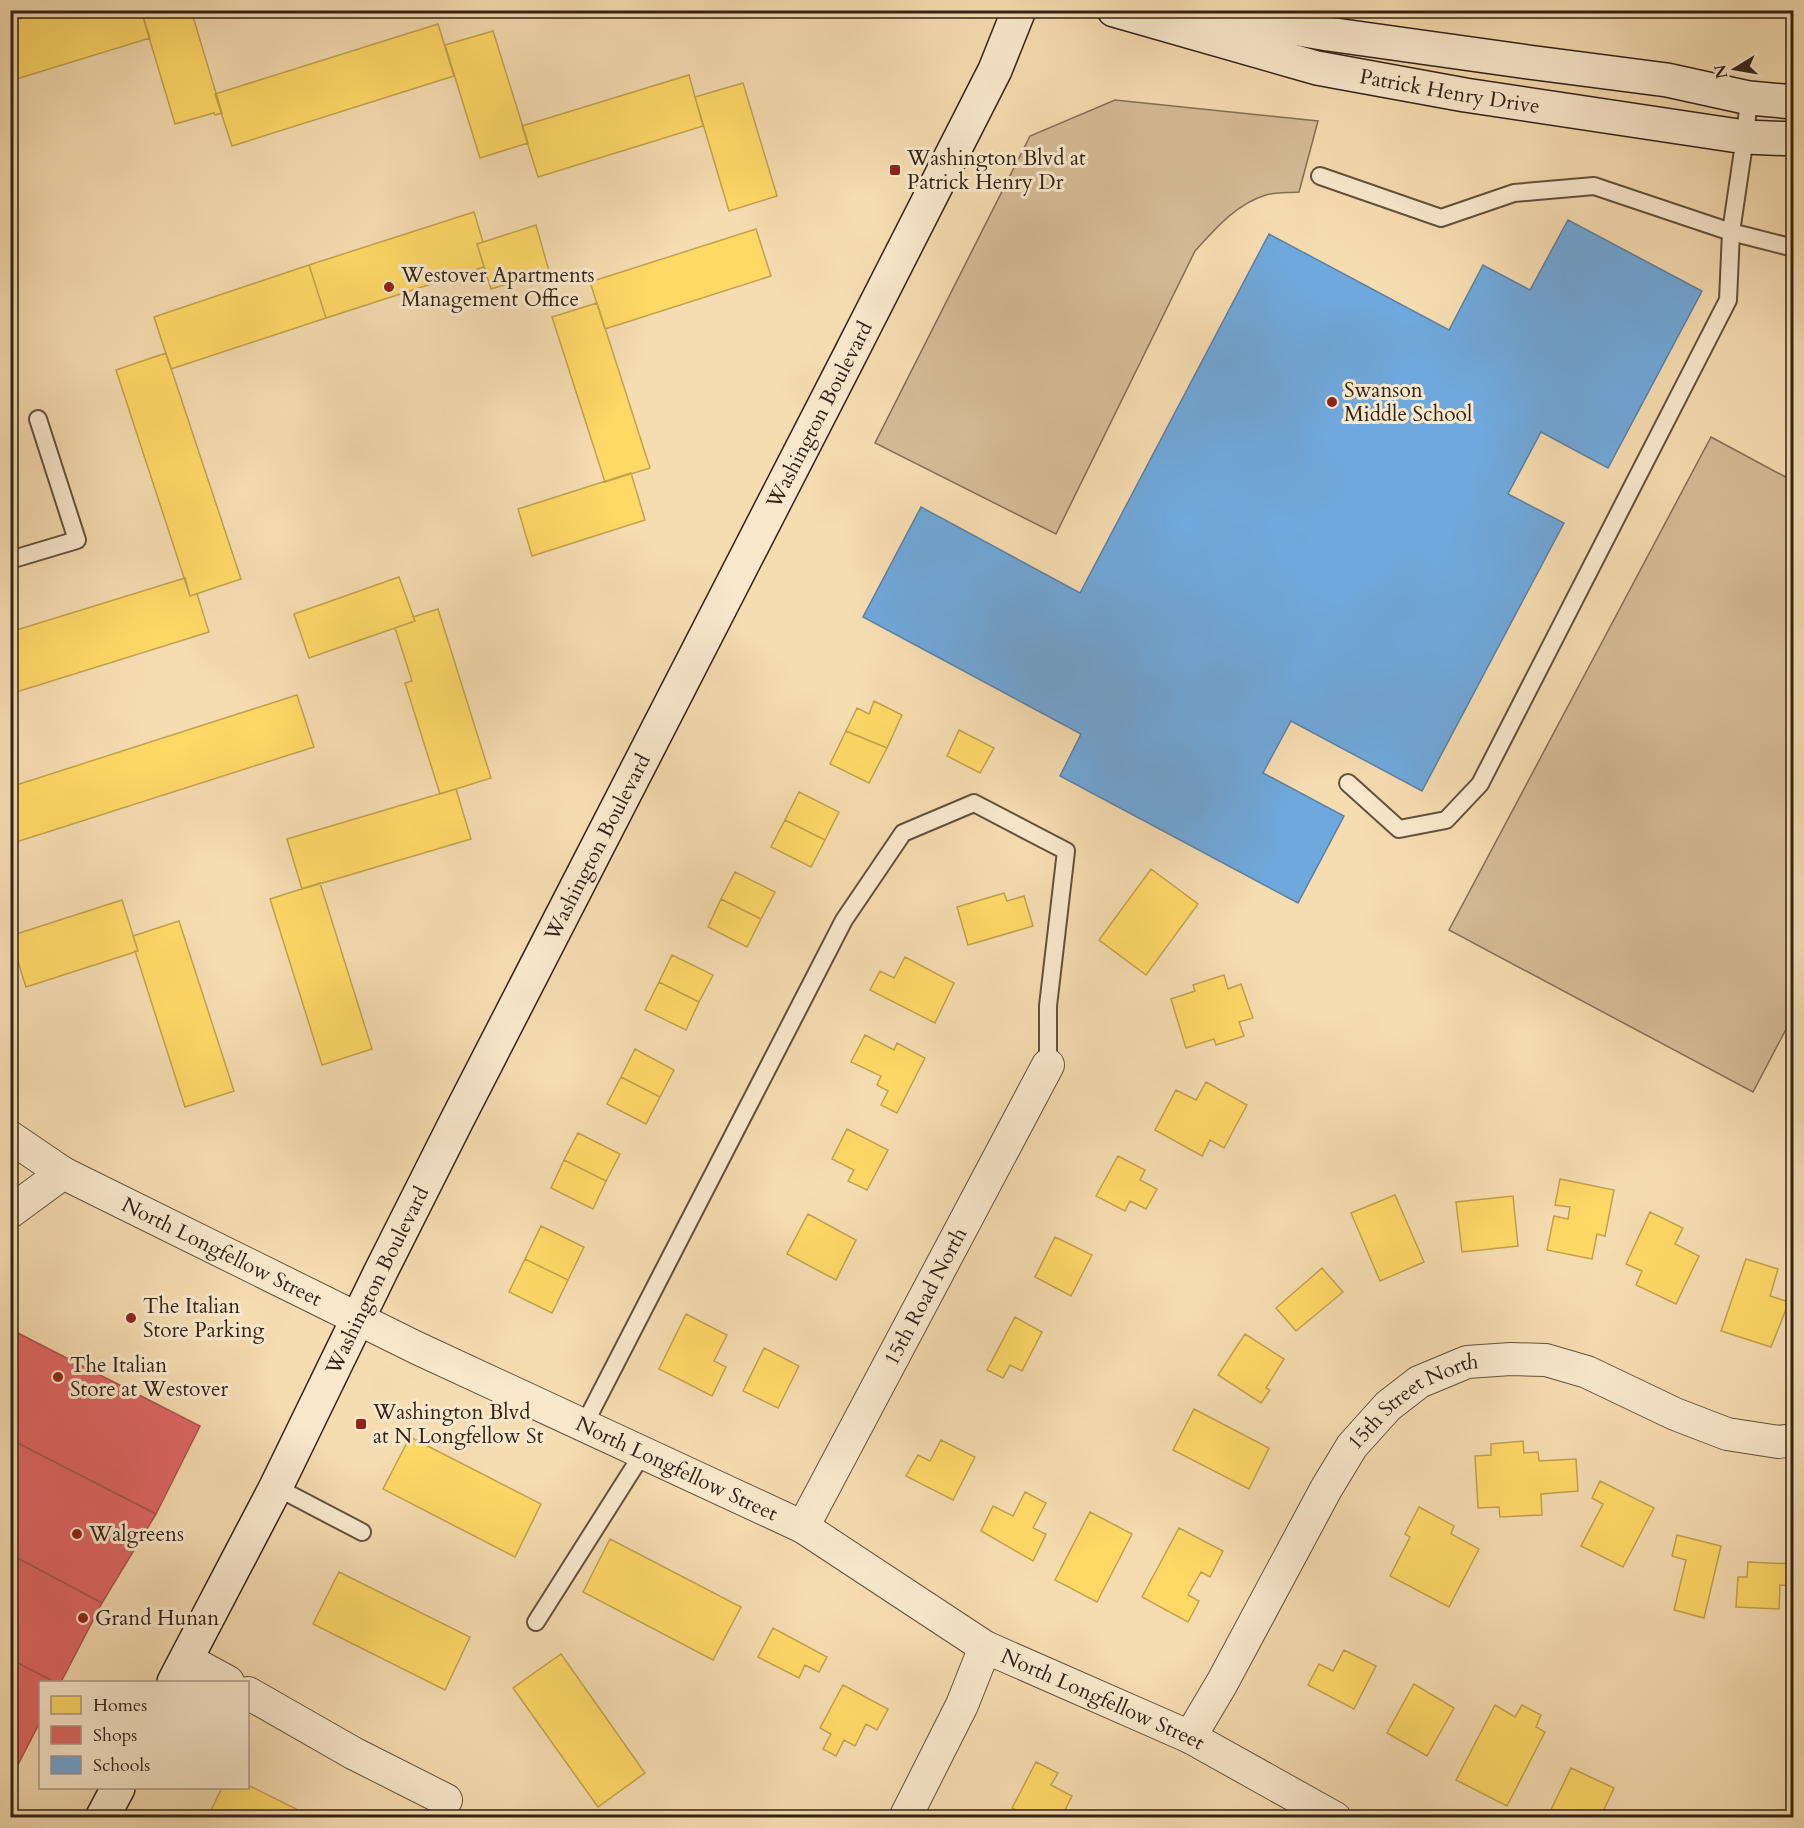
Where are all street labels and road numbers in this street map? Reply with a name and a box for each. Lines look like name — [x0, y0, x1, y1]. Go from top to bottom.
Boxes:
street label: Patrick Henry Drive — [1357, 62, 1542, 121]
street label: Washington Boulevard — [759, 316, 879, 514]
street label: Washington Boulevard — [537, 749, 657, 947]
street label: Washington Boulevard — [318, 1181, 436, 1380]
street label: North Longfellow Street — [117, 1190, 327, 1313]
street label: 15th Road North — [877, 1222, 974, 1370]
street label: 15th Street North — [1341, 1347, 1480, 1456]
street label: North Longfellow Street — [571, 1409, 783, 1528]
street label: North Longfellow Street — [997, 1641, 1210, 1757]

